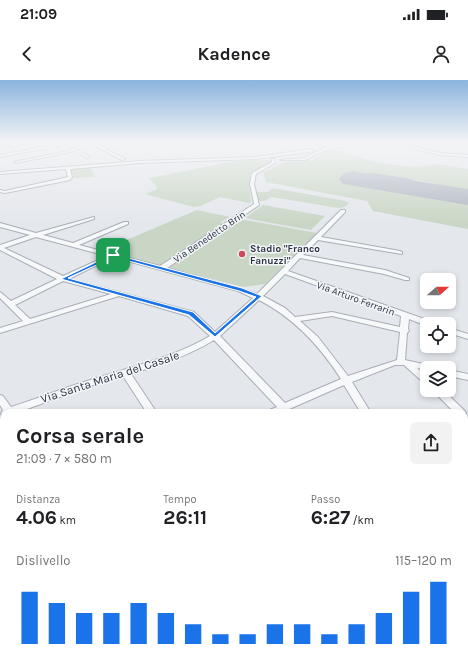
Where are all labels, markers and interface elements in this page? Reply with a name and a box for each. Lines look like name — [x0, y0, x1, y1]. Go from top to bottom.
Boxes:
text: 21:09 — [20, 5, 57, 23]
icon: back — [16, 43, 38, 65]
text: Kadence — [197, 43, 271, 65]
icon: person — [430, 43, 452, 65]
street label: Via Benedetto Brin — [171, 208, 248, 265]
pin — [96, 238, 130, 272]
place label: Stadio "Franco Fanuzzi" — [250, 243, 320, 267]
icon: arrive — [102, 244, 124, 266]
marker: Stadio "Franco Fanuzzi" — [237, 249, 247, 259]
north arrow — [420, 273, 456, 309]
map controls — [420, 273, 456, 397]
street label: Via Arturo Ferrarin — [315, 279, 397, 319]
button: locate — [420, 317, 456, 353]
street label: Via Santa Maria del Casale — [39, 348, 181, 406]
button: layers — [420, 361, 456, 397]
button: share — [410, 422, 452, 464]
text: Corsa serale — [16, 423, 144, 449]
text: 21:09 · 7 × 580 m — [16, 451, 112, 466]
text: Distanza — [16, 493, 60, 506]
text: Tempo — [163, 493, 196, 506]
text: Passo — [311, 493, 340, 506]
text: 4.06 — [16, 506, 57, 529]
text: 26:11 — [163, 506, 207, 529]
text: 6:27 — [311, 506, 350, 529]
text: km — [57, 514, 76, 527]
text: /km — [350, 514, 374, 527]
text: Dislivello — [16, 553, 70, 568]
text: 115–120 m — [395, 553, 452, 568]

